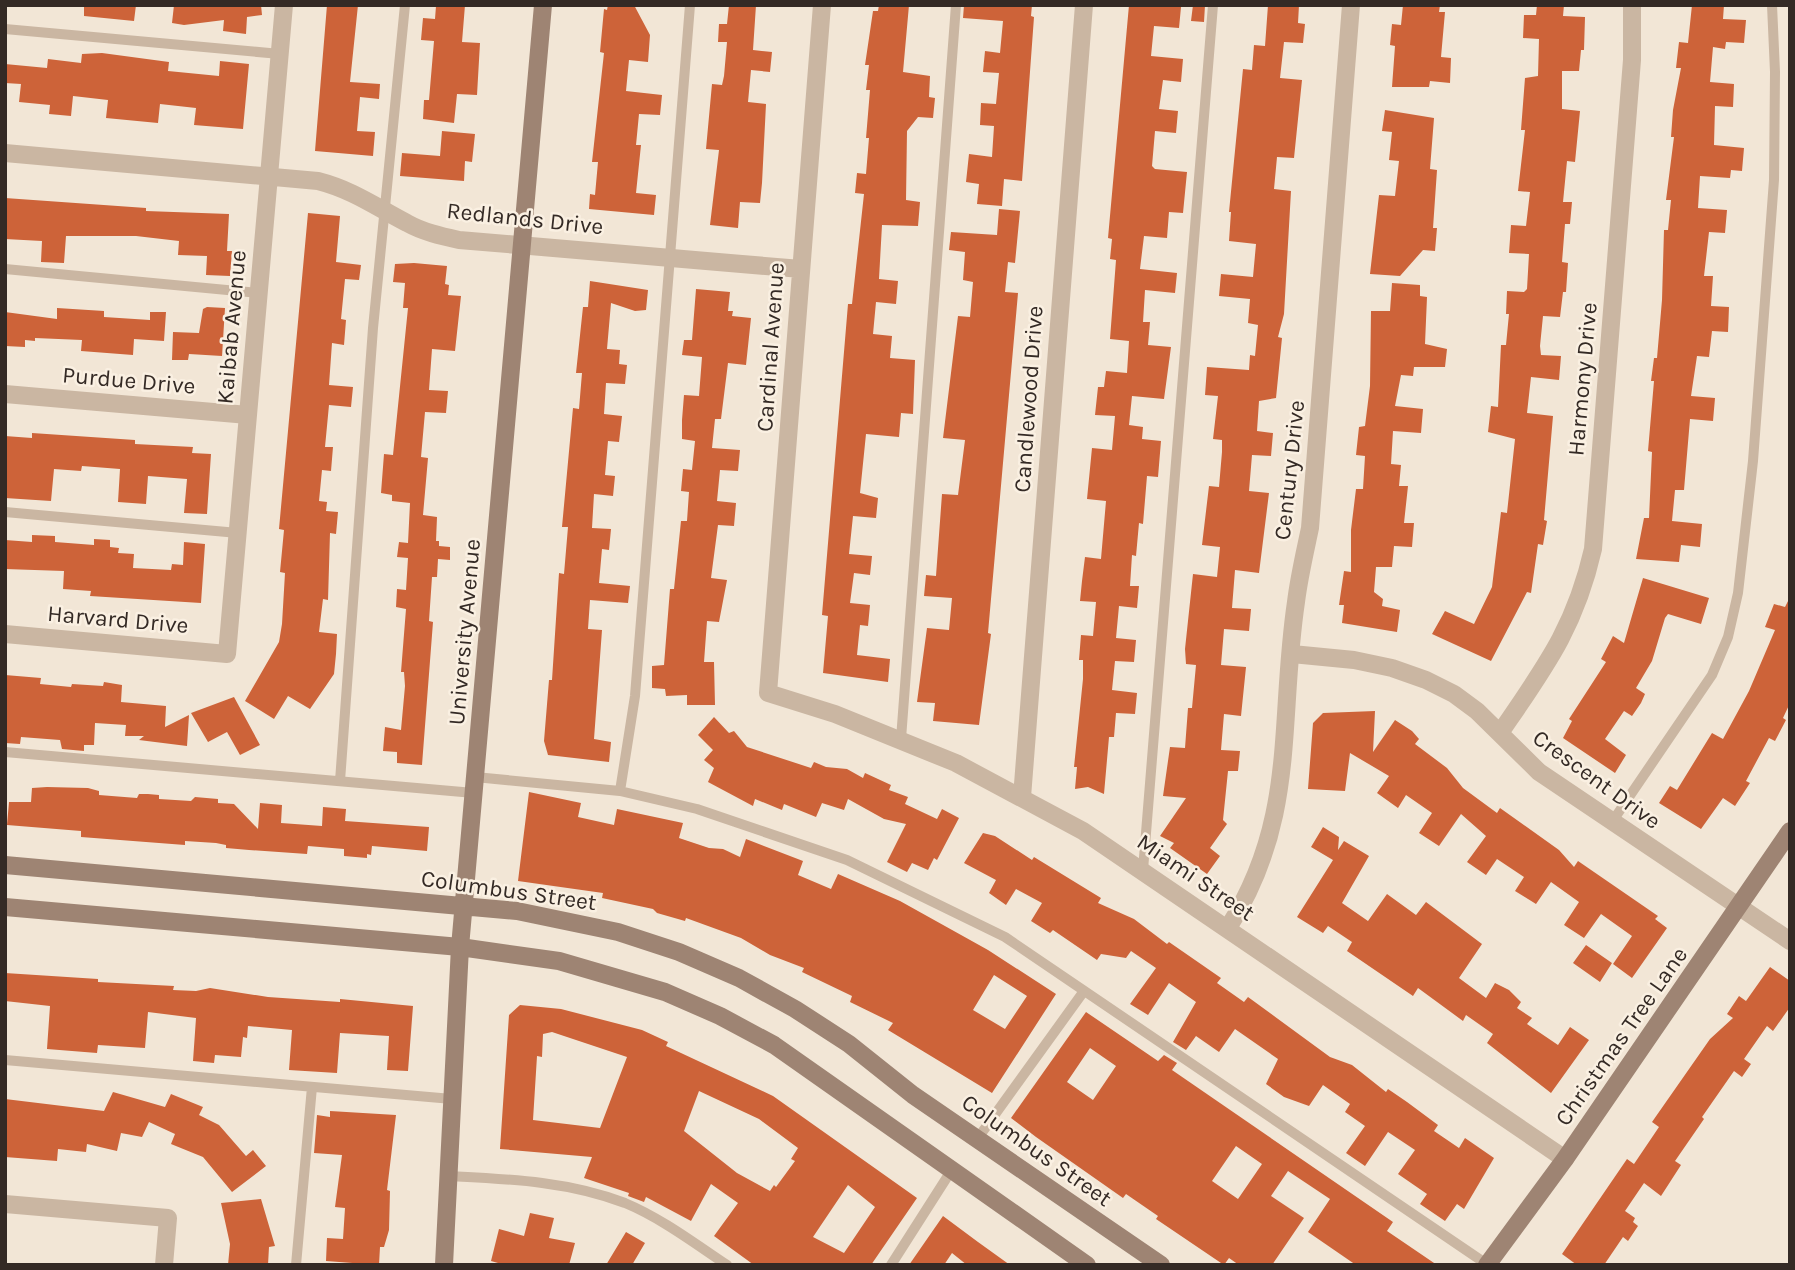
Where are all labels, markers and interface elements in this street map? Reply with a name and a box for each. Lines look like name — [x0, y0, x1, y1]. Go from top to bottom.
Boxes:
street label: Redlands Drive — [445, 197, 605, 240]
street label: Kaibab Avenue — [211, 249, 252, 405]
street label: Cardinal Avenue — [751, 261, 790, 433]
street label: Harmony Drive — [1562, 301, 1603, 457]
street label: Candlewood Drive — [1009, 305, 1048, 493]
street label: Purdue Drive — [61, 361, 197, 400]
street label: Century Drive — [1269, 399, 1310, 541]
street label: University Avenue — [443, 538, 486, 726]
street label: Harvard Drive — [46, 600, 190, 639]
street label: Crescent Drive — [1527, 724, 1666, 835]
street label: Miami Street — [1132, 828, 1260, 927]
street label: Columbus Street — [420, 865, 599, 916]
street label: Christmas Tree Lane — [1550, 942, 1693, 1131]
street label: Columbus Street — [957, 1089, 1117, 1212]

